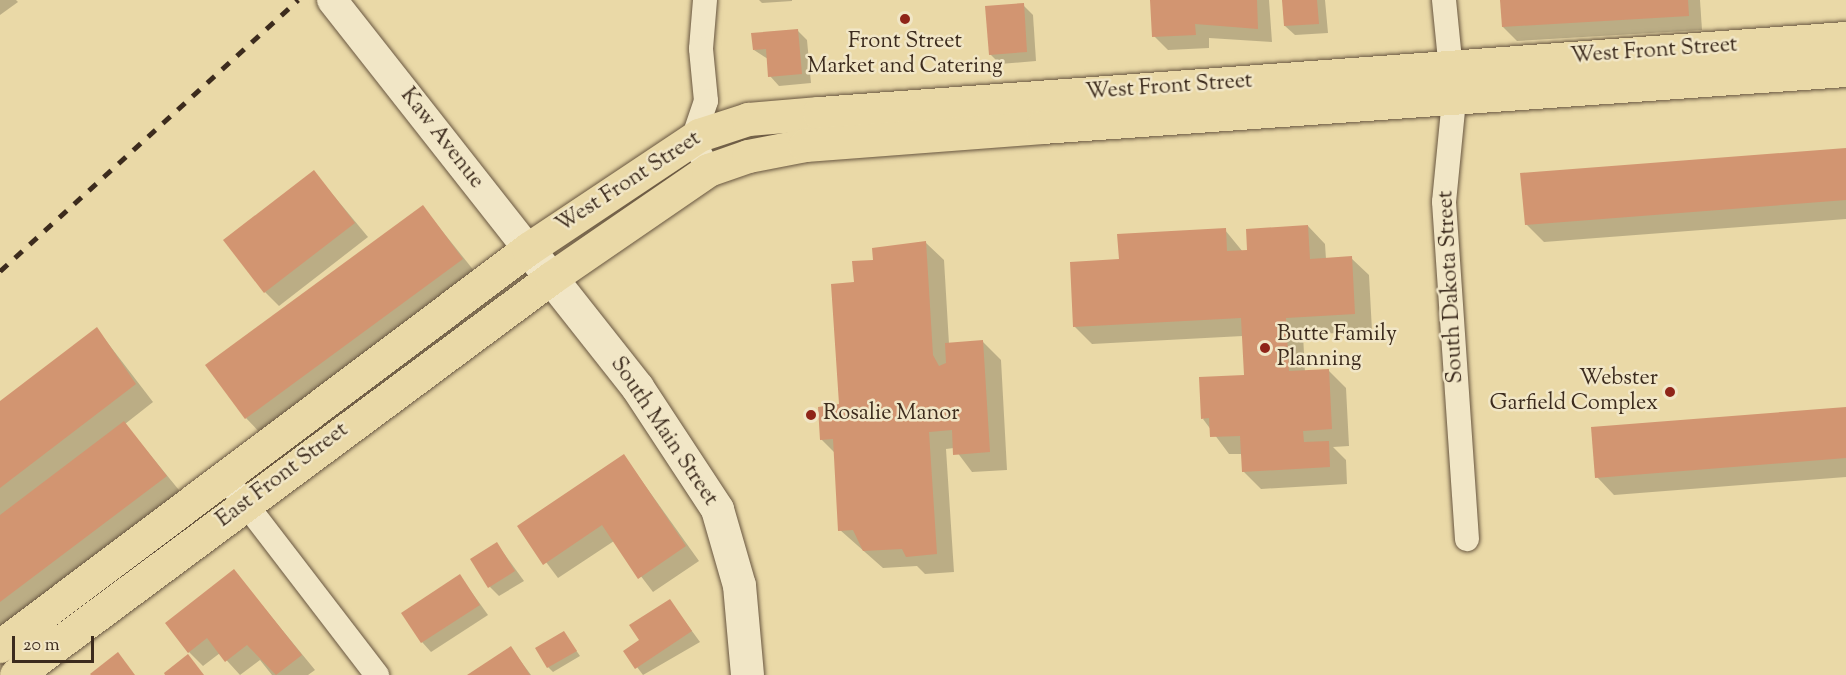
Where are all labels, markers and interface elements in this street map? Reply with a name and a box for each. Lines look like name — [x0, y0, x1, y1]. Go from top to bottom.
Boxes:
marker: Front Street Market and Catering — [898, 12, 912, 26]
place label: Front Street Market and Catering — [807, 29, 1003, 80]
street label: West Front Street — [1570, 33, 1738, 71]
street label: West Front Street — [1085, 69, 1253, 107]
street label: Kaw Avenue — [394, 83, 488, 195]
street label: West Front Street — [552, 126, 706, 240]
street label: South Dakota Street — [1434, 190, 1470, 384]
place label: Butte Family Planning — [1277, 322, 1397, 374]
marker: Butte Family Planning — [1258, 341, 1272, 355]
street label: South Main Street — [603, 352, 723, 512]
place label: Webster Garfield Complex — [1490, 366, 1658, 418]
marker: Webster Garfield Complex — [1663, 385, 1677, 399]
place label: Rosalie Manor — [823, 402, 960, 428]
marker: Rosalie Manor — [804, 408, 818, 422]
street label: East Front Street — [212, 418, 354, 534]
scale bar — [15, 624, 98, 662]
text: 20 m — [23, 633, 60, 659]

